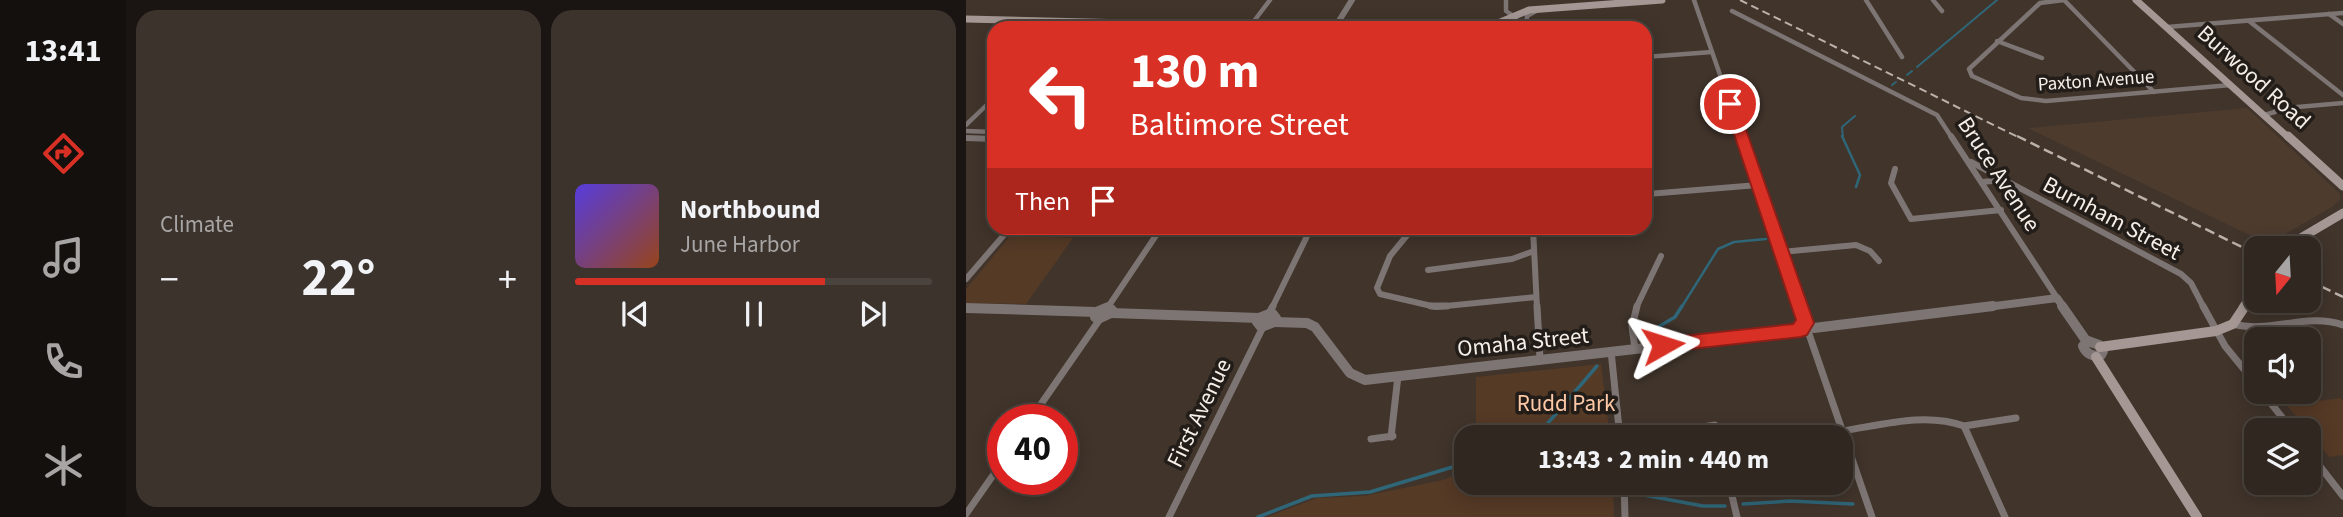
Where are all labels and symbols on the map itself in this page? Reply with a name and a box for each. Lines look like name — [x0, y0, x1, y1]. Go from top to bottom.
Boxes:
street label: Burwood Road — [2190, 17, 2318, 137]
street label: Paxton Avenue — [2037, 63, 2155, 99]
pin — [1700, 74, 1760, 134]
street label: Bruce Avenue — [1950, 110, 2048, 238]
street label: Burnham Street — [2037, 168, 2187, 268]
north arrow — [2244, 236, 2320, 313]
position arrow — [1626, 308, 1700, 382]
street label: Omaha Street — [1456, 319, 1591, 365]
street label: First Avenue — [1158, 353, 1240, 473]
park label: Rudd Park — [1517, 387, 1616, 420]
speed limit sign: 40 — [987, 404, 1078, 495]

